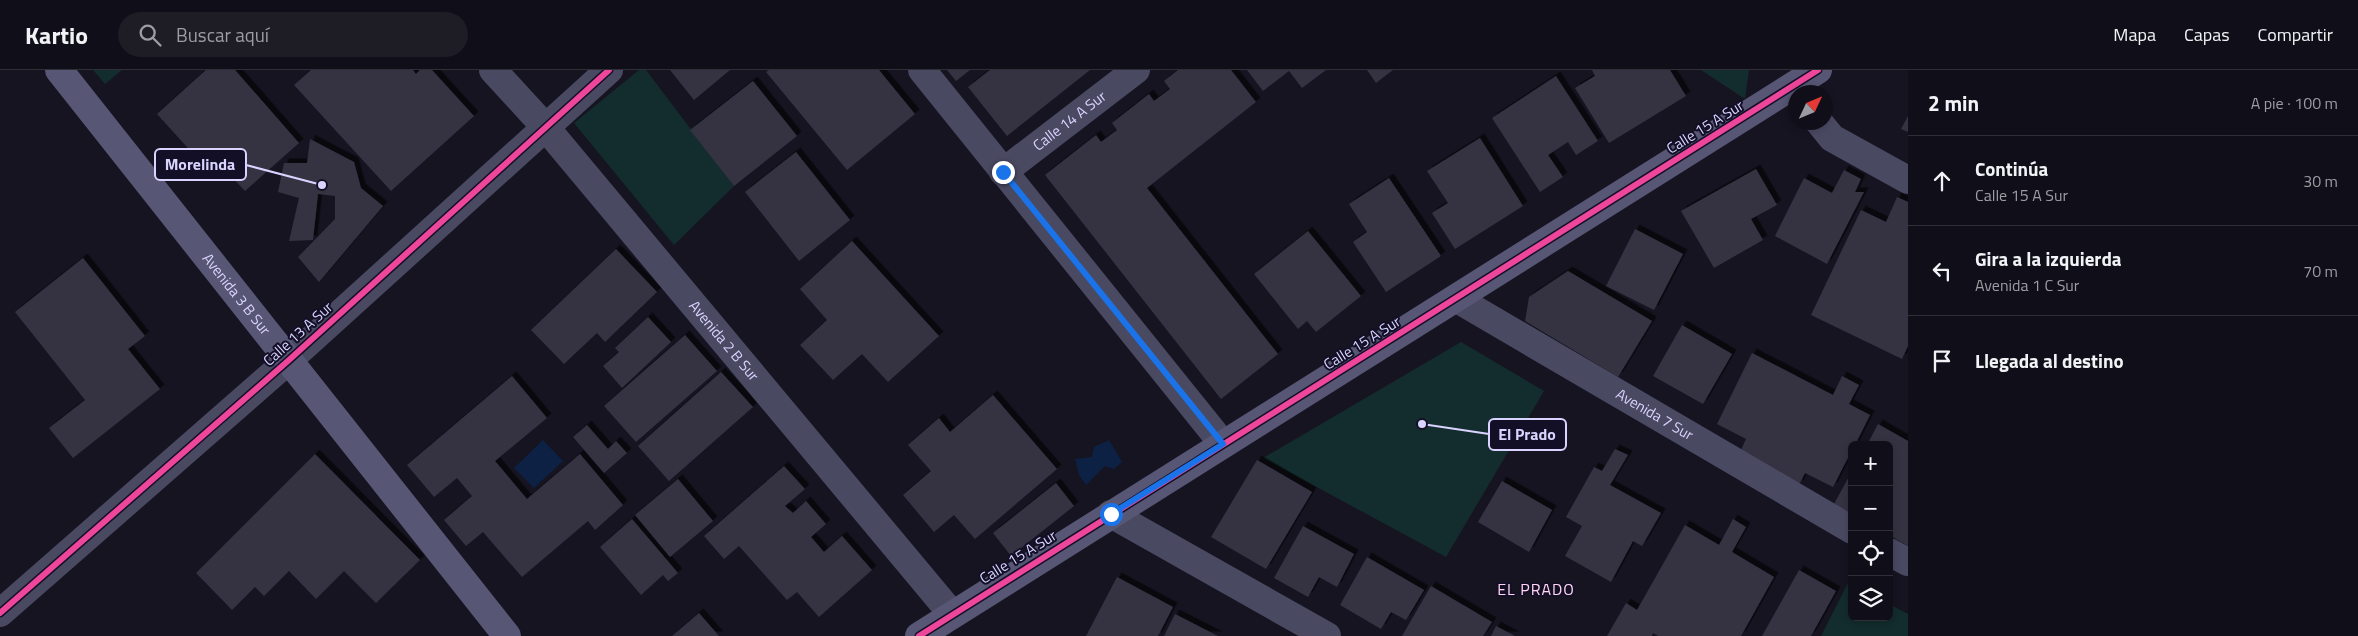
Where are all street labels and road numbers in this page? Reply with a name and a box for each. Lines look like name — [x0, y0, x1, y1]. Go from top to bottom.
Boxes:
street label: Calle 14 A Sur — [1028, 85, 1111, 156]
street label: Calle 15 A Sur — [1662, 94, 1748, 159]
street label: Avenida 3 B Sur — [197, 248, 277, 340]
street label: Avenida 2 B Sur — [684, 295, 765, 386]
street label: Calle 13 A Sur — [258, 296, 338, 371]
street label: Calle 15 A Sur — [1319, 310, 1405, 375]
street label: Avenida 7 Sur — [1612, 382, 1698, 446]
street label: Calle 15 A Sur — [975, 524, 1061, 589]

